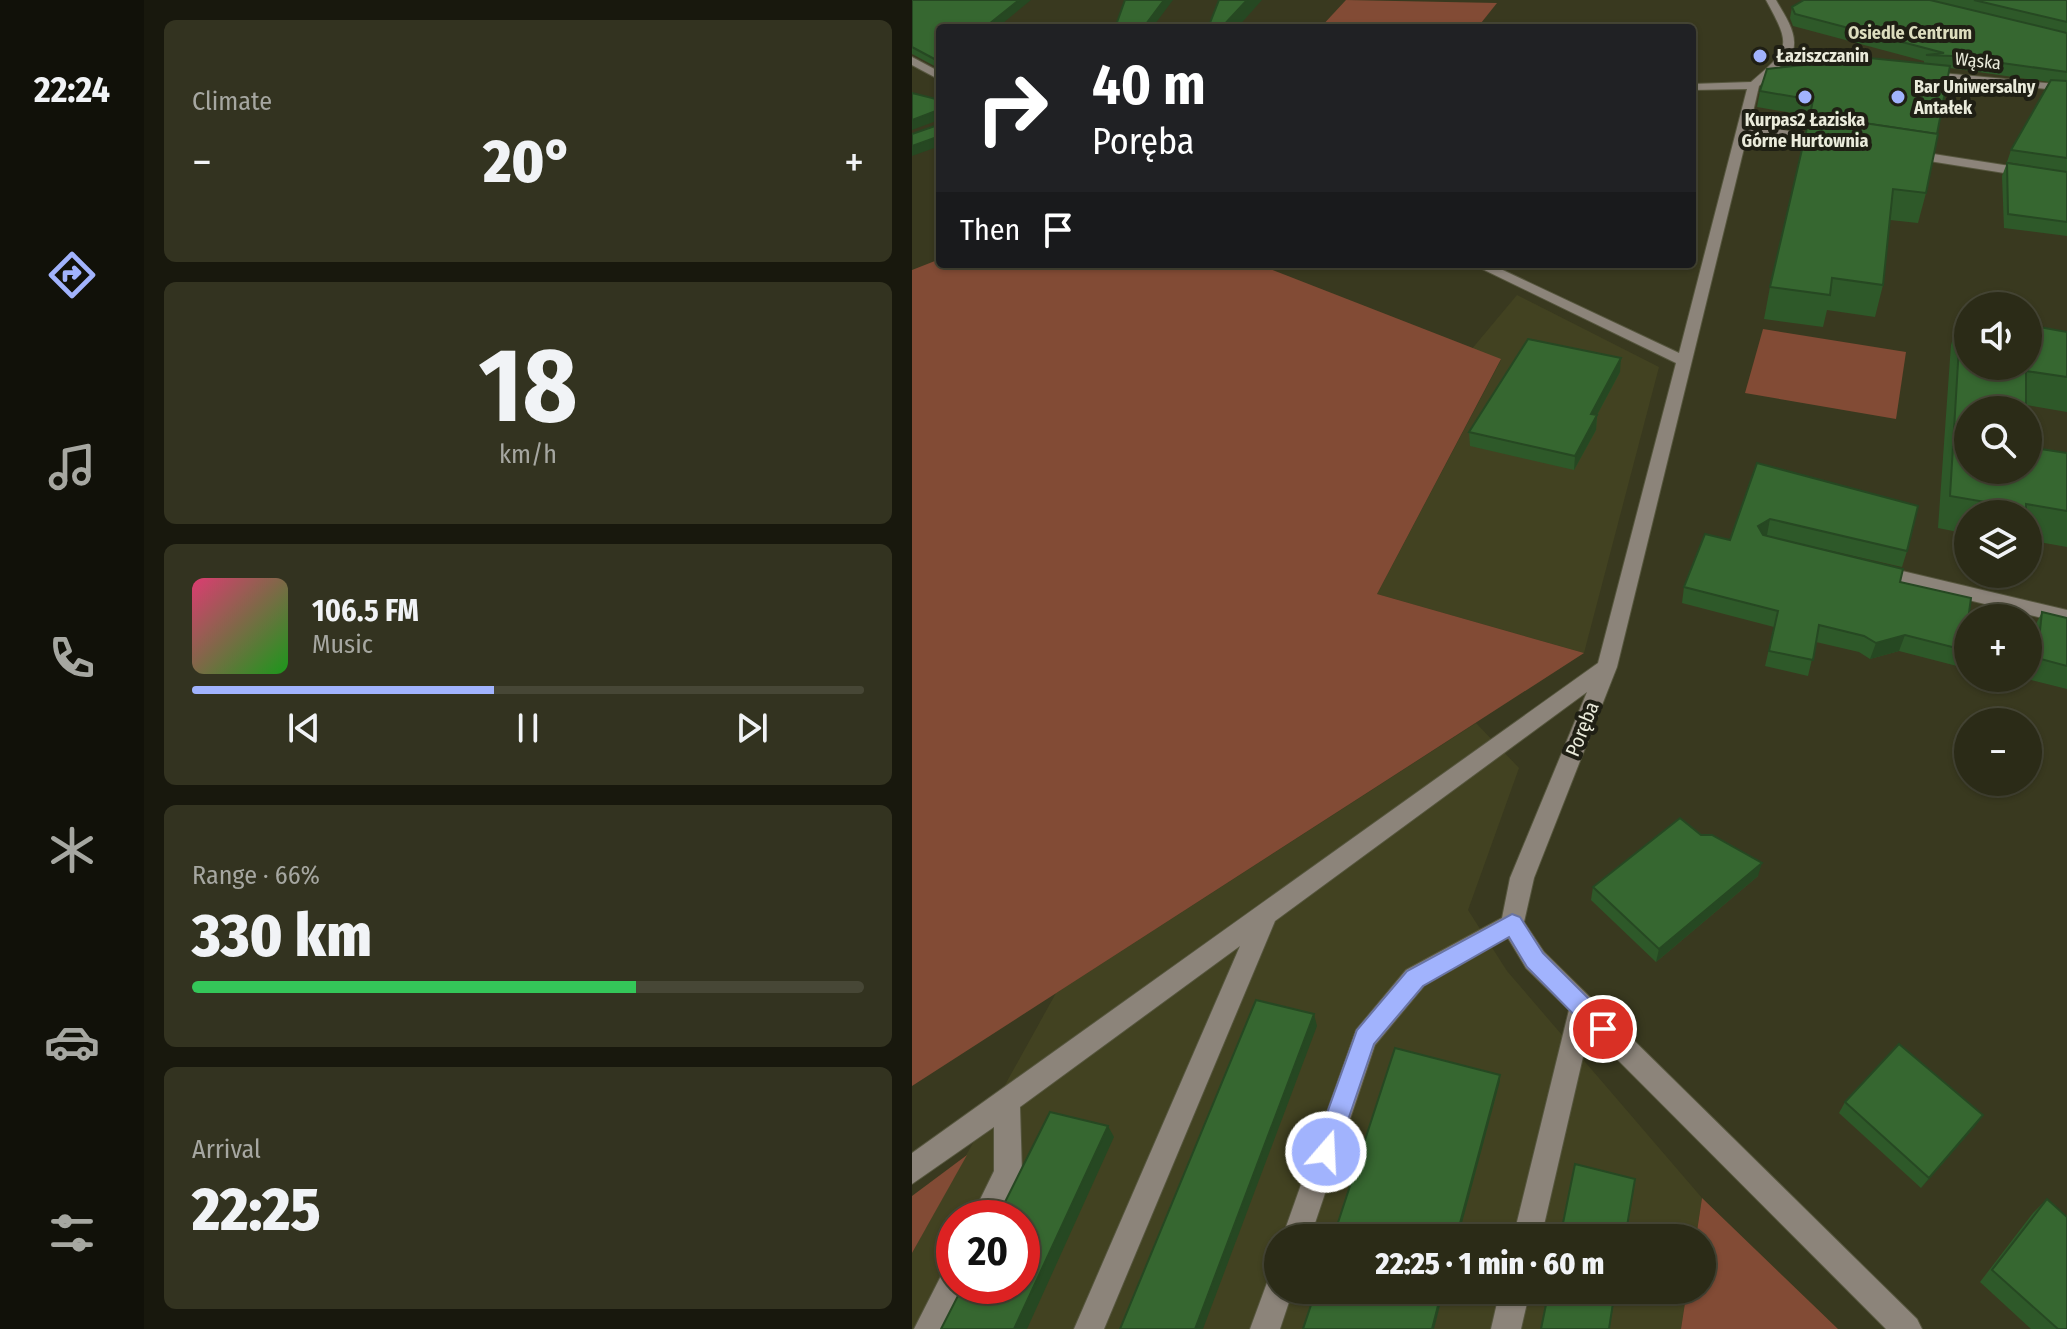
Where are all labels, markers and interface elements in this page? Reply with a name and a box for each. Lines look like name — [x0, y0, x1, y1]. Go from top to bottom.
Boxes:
district label: Osiedle Centrum — [1848, 22, 1972, 44]
place label: Łaziszczanin — [1776, 45, 1869, 67]
marker: Łaziszczanin — [1751, 47, 1769, 65]
street label: Wąska — [1954, 48, 2002, 74]
text: 40 m — [1092, 52, 1206, 119]
icon: right — [960, 56, 1064, 160]
text: 22:24 — [34, 68, 110, 112]
place label: Bar Uniwersalny Antałek — [1913, 76, 2036, 119]
text: Climate — [192, 86, 272, 117]
marker: Kurpas2 Łaziska Górne Hurtownia — [1796, 88, 1814, 106]
marker: Bar Uniwersalny Antałek — [1889, 88, 1907, 106]
place label: Kurpas2 Łaziska Górne Hurtownia — [1742, 109, 1869, 152]
text: Poręba — [1092, 120, 1195, 164]
text: 20° — [483, 126, 573, 198]
text: − — [192, 136, 212, 189]
text: + — [844, 136, 864, 189]
icon: arrive — [1036, 208, 1080, 252]
text: Then — [960, 212, 1020, 248]
icon: directions — [44, 247, 100, 303]
map controls — [1954, 292, 2042, 796]
button: sound — [1954, 292, 2042, 380]
text: 18 — [479, 324, 577, 449]
button: search — [1954, 396, 2042, 484]
icon: music — [44, 439, 100, 495]
text: km/h — [499, 439, 557, 470]
button: layers — [1954, 500, 2042, 588]
text: 106.5 FM — [312, 593, 419, 629]
button: + — [1954, 604, 2042, 692]
text: Music — [312, 629, 373, 660]
icon: phone — [44, 630, 100, 686]
street label: Poręba — [1560, 698, 1604, 760]
icon: previous — [282, 706, 326, 750]
icon: pause — [506, 706, 550, 750]
icon: next — [730, 706, 774, 750]
button: − — [1954, 708, 2042, 796]
icon: climate — [44, 822, 100, 878]
text: Range · 66% — [192, 860, 320, 891]
text: 330 km — [192, 900, 372, 972]
pin — [1569, 995, 1637, 1063]
icon: arrive — [1581, 1007, 1625, 1051]
icon: car — [44, 1014, 100, 1070]
position arrow — [1284, 1110, 1368, 1194]
text: Arrival — [192, 1134, 261, 1165]
text: 22:25 — [192, 1174, 321, 1246]
speed limit sign: 20 — [936, 1200, 1040, 1304]
icon: filters — [44, 1205, 100, 1261]
text: 22:25 · 1 min · 60 m — [1376, 1246, 1604, 1282]

